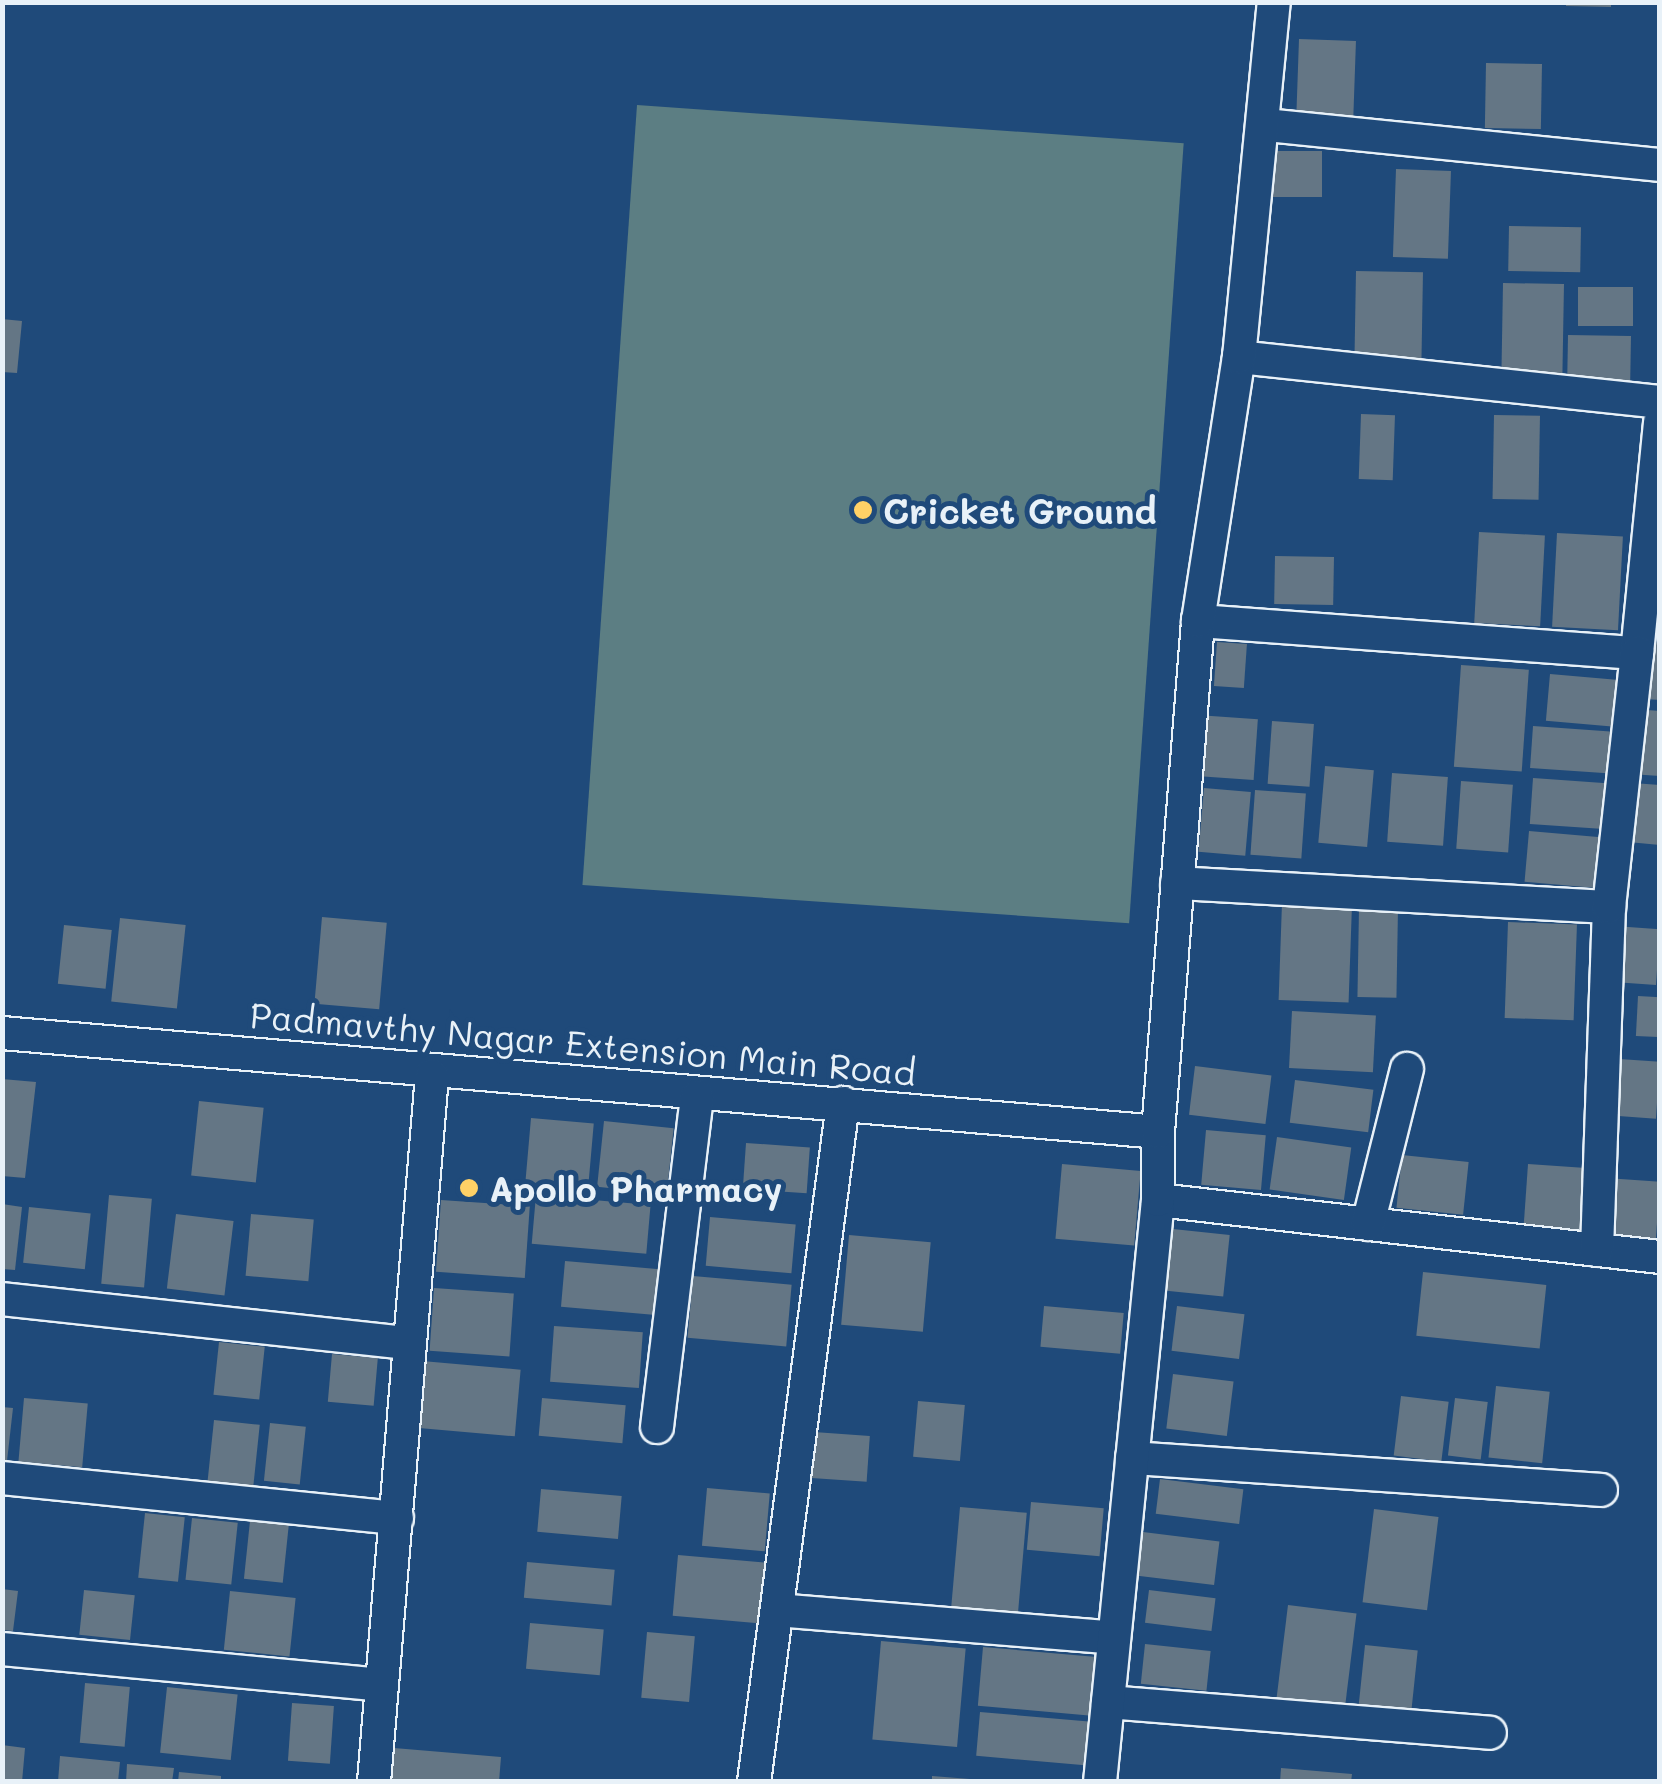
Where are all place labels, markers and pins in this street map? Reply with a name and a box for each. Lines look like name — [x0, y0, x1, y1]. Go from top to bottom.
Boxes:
place label: Cricket Ground — [883, 489, 1157, 531]
marker: Cricket Ground — [852, 499, 874, 521]
place label: Apollo Pharmacy — [489, 1167, 783, 1209]
marker: Apollo Pharmacy — [458, 1177, 480, 1199]

